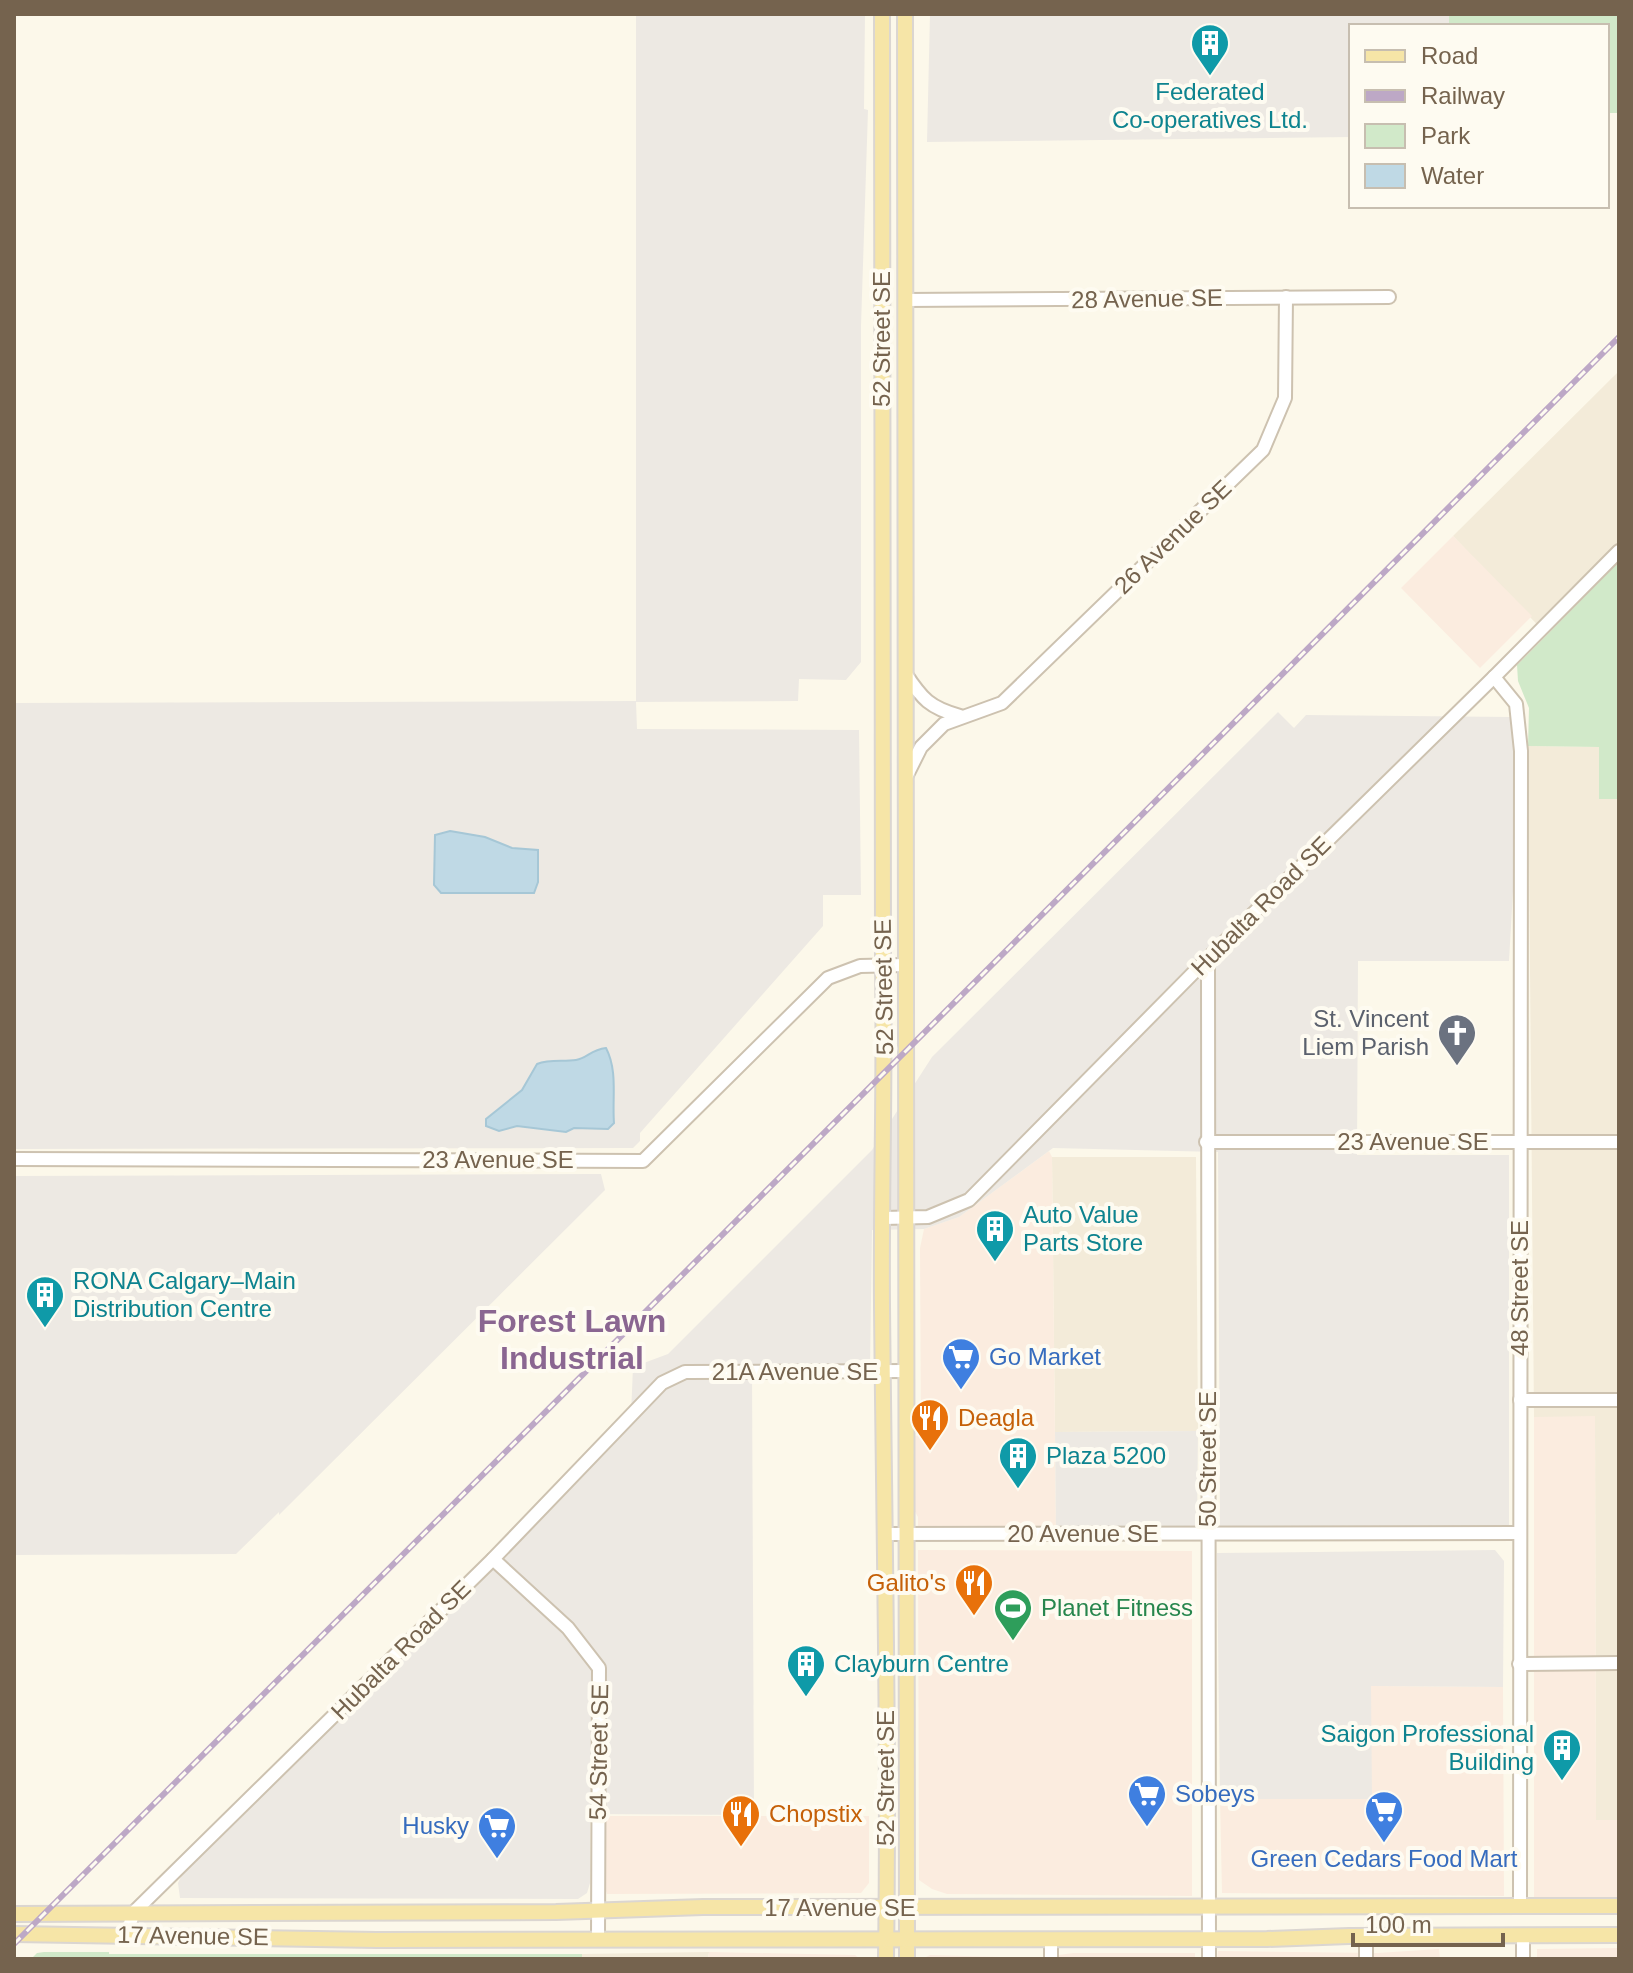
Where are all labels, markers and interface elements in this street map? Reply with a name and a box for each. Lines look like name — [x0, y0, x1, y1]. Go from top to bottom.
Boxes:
building icon: Federated Co-operatives Ltd. — [1189, 22, 1231, 77]
legend — [1349, 24, 1609, 208]
text: Road — [1421, 42, 1478, 69]
place label: Federated Co-operatives Ltd. — [1112, 78, 1308, 133]
text: Railway — [1421, 82, 1505, 109]
text: Park — [1421, 122, 1471, 149]
text: Water — [1421, 162, 1484, 189]
street label: 52 Street SE — [868, 271, 895, 407]
street label: 28 Avenue SE — [1071, 284, 1223, 313]
street label: 26 Avenue SE — [1109, 474, 1237, 599]
street label: Hubalta Road SE — [1186, 831, 1336, 981]
street label: 52 Street SE — [869, 919, 898, 1055]
place label: St. Vincent Liem Parish — [1302, 1005, 1429, 1060]
church icon: St. Vincent Liem Parish — [1436, 1012, 1478, 1067]
street label: 23 Avenue SE — [1337, 1128, 1489, 1155]
street label: 23 Avenue SE — [422, 1146, 574, 1173]
place label: Auto Value Parts Store — [1023, 1201, 1143, 1256]
building icon: Auto Value Parts Store — [974, 1208, 1016, 1263]
street label: 48 Street SE — [1506, 1220, 1533, 1356]
place label: RONA Calgary–Main Distribution Centre — [73, 1267, 296, 1322]
building icon: RONA Calgary–Main Distribution Centre — [24, 1274, 66, 1329]
district label: Forest Lawn Industrial — [478, 1303, 666, 1376]
supermarket icon: Go Market — [940, 1336, 982, 1391]
place label: Go Market — [989, 1343, 1101, 1370]
street label: 21A Avenue SE — [712, 1358, 878, 1385]
street label: 50 Street SE — [1194, 1391, 1221, 1527]
restaurant icon: Deagla — [909, 1397, 951, 1452]
place label: Deagla — [958, 1404, 1035, 1431]
building icon: Plaza 5200 — [997, 1435, 1039, 1490]
place label: Plaza 5200 — [1046, 1442, 1166, 1469]
street label: 20 Avenue SE — [1007, 1520, 1159, 1547]
restaurant icon: Galito's — [953, 1562, 995, 1617]
place label: Galito's — [867, 1569, 946, 1596]
street label: Hubalta Road SE — [326, 1575, 476, 1725]
sports icon: Planet Fitness — [992, 1587, 1034, 1642]
place label: Planet Fitness — [1041, 1594, 1193, 1621]
building icon: Clayburn Centre — [785, 1643, 827, 1698]
place label: Clayburn Centre — [834, 1650, 1009, 1677]
street label: 54 Street SE — [584, 1684, 613, 1820]
street label: 52 Street SE — [872, 1710, 899, 1846]
place label: Saigon Professional Building — [1321, 1720, 1534, 1775]
building icon: Saigon Professional Building — [1541, 1727, 1583, 1782]
supermarket icon: Sobeys — [1126, 1773, 1168, 1828]
place label: Sobeys — [1175, 1780, 1255, 1807]
supermarket icon: Green Cedars Food Mart — [1363, 1789, 1405, 1844]
restaurant icon: Chopstix — [720, 1793, 762, 1848]
place label: Chopstix — [769, 1800, 862, 1827]
supermarket icon: Husky — [476, 1805, 518, 1860]
place label: Husky — [402, 1812, 469, 1839]
place label: Green Cedars Food Mart — [1251, 1845, 1518, 1872]
street label: 17 Avenue SE — [764, 1894, 916, 1921]
scale bar — [1353, 1897, 1503, 1947]
text: 100 m — [1365, 1911, 1432, 1938]
street label: 17 Avenue SE — [117, 1921, 269, 1950]

